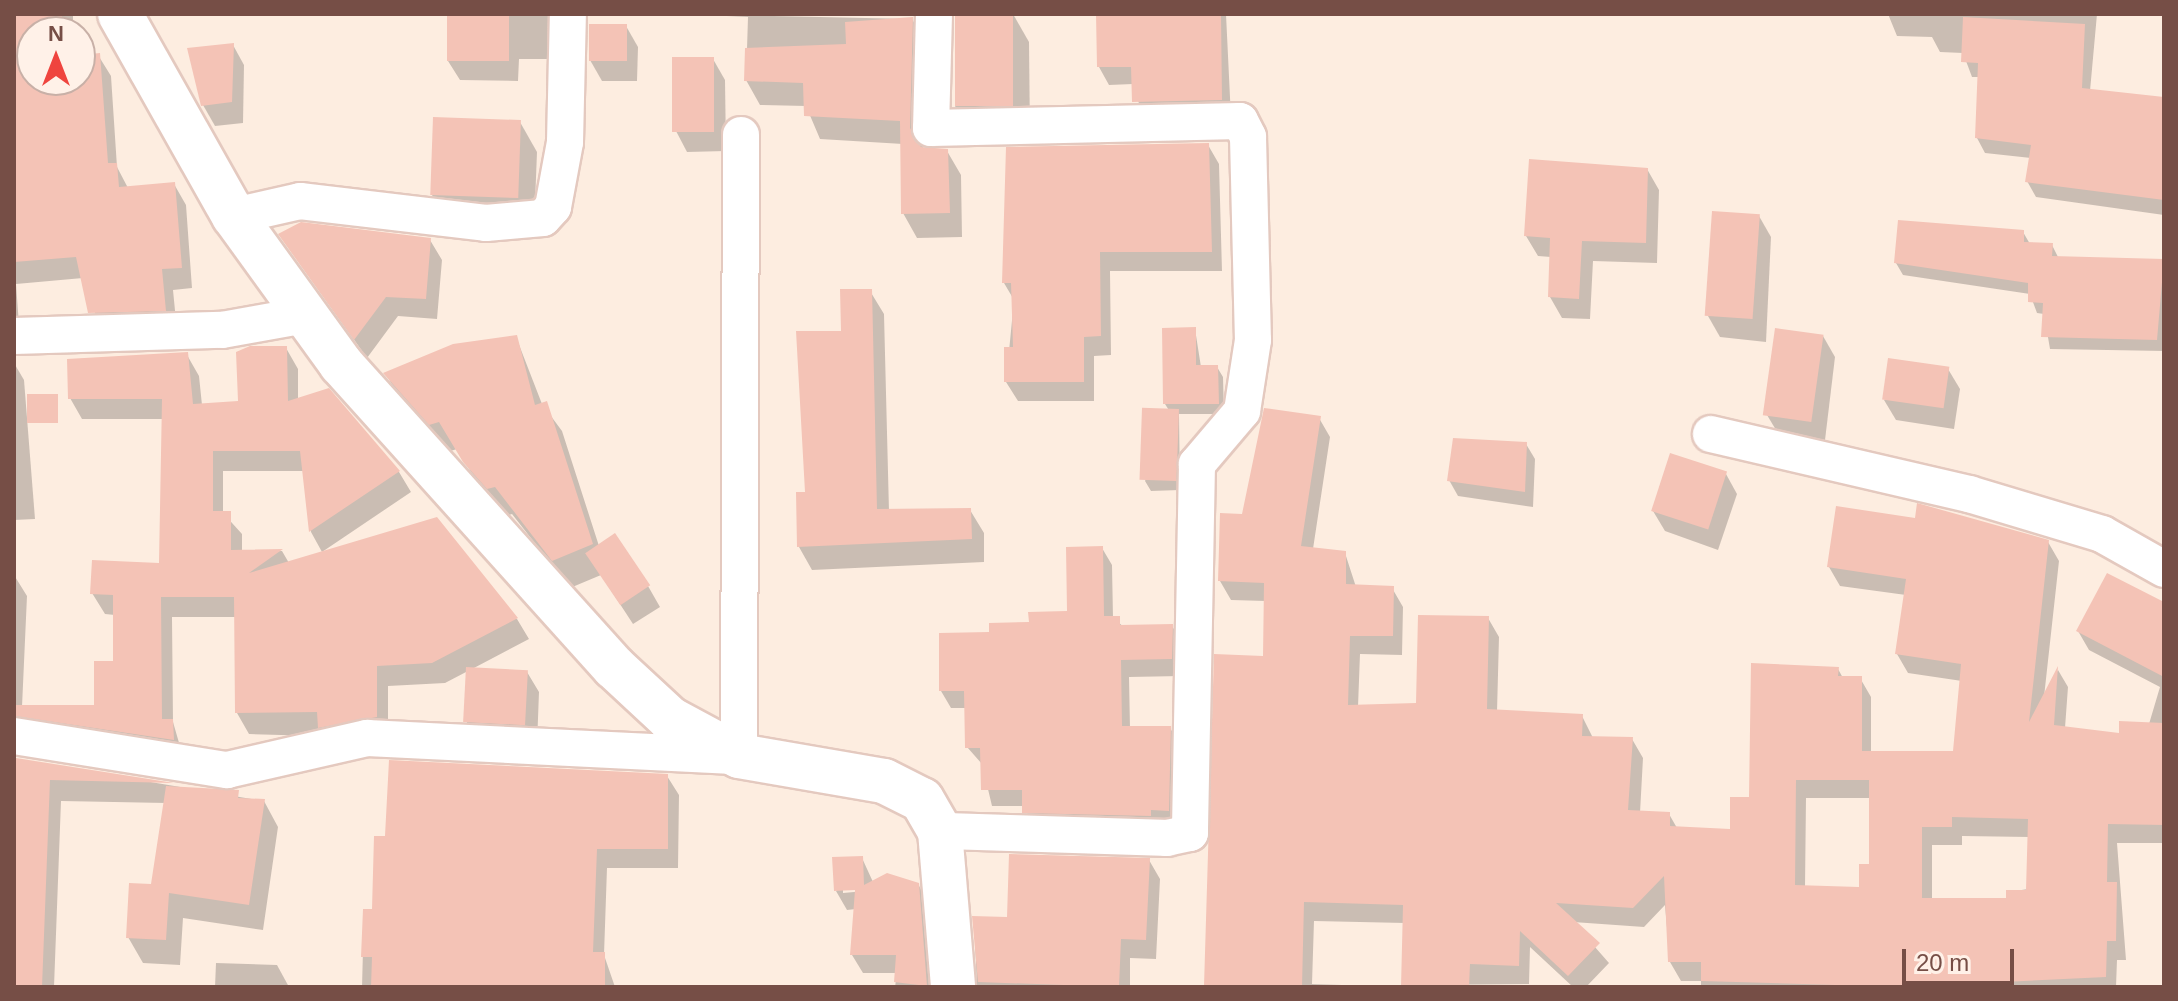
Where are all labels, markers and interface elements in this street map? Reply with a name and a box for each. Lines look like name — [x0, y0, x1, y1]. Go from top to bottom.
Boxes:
north arrow — [16, 16, 96, 96]
text: N — [48, 21, 64, 46]
scale bar — [1906, 933, 2018, 983]
text: 20 m — [1916, 949, 1969, 976]

